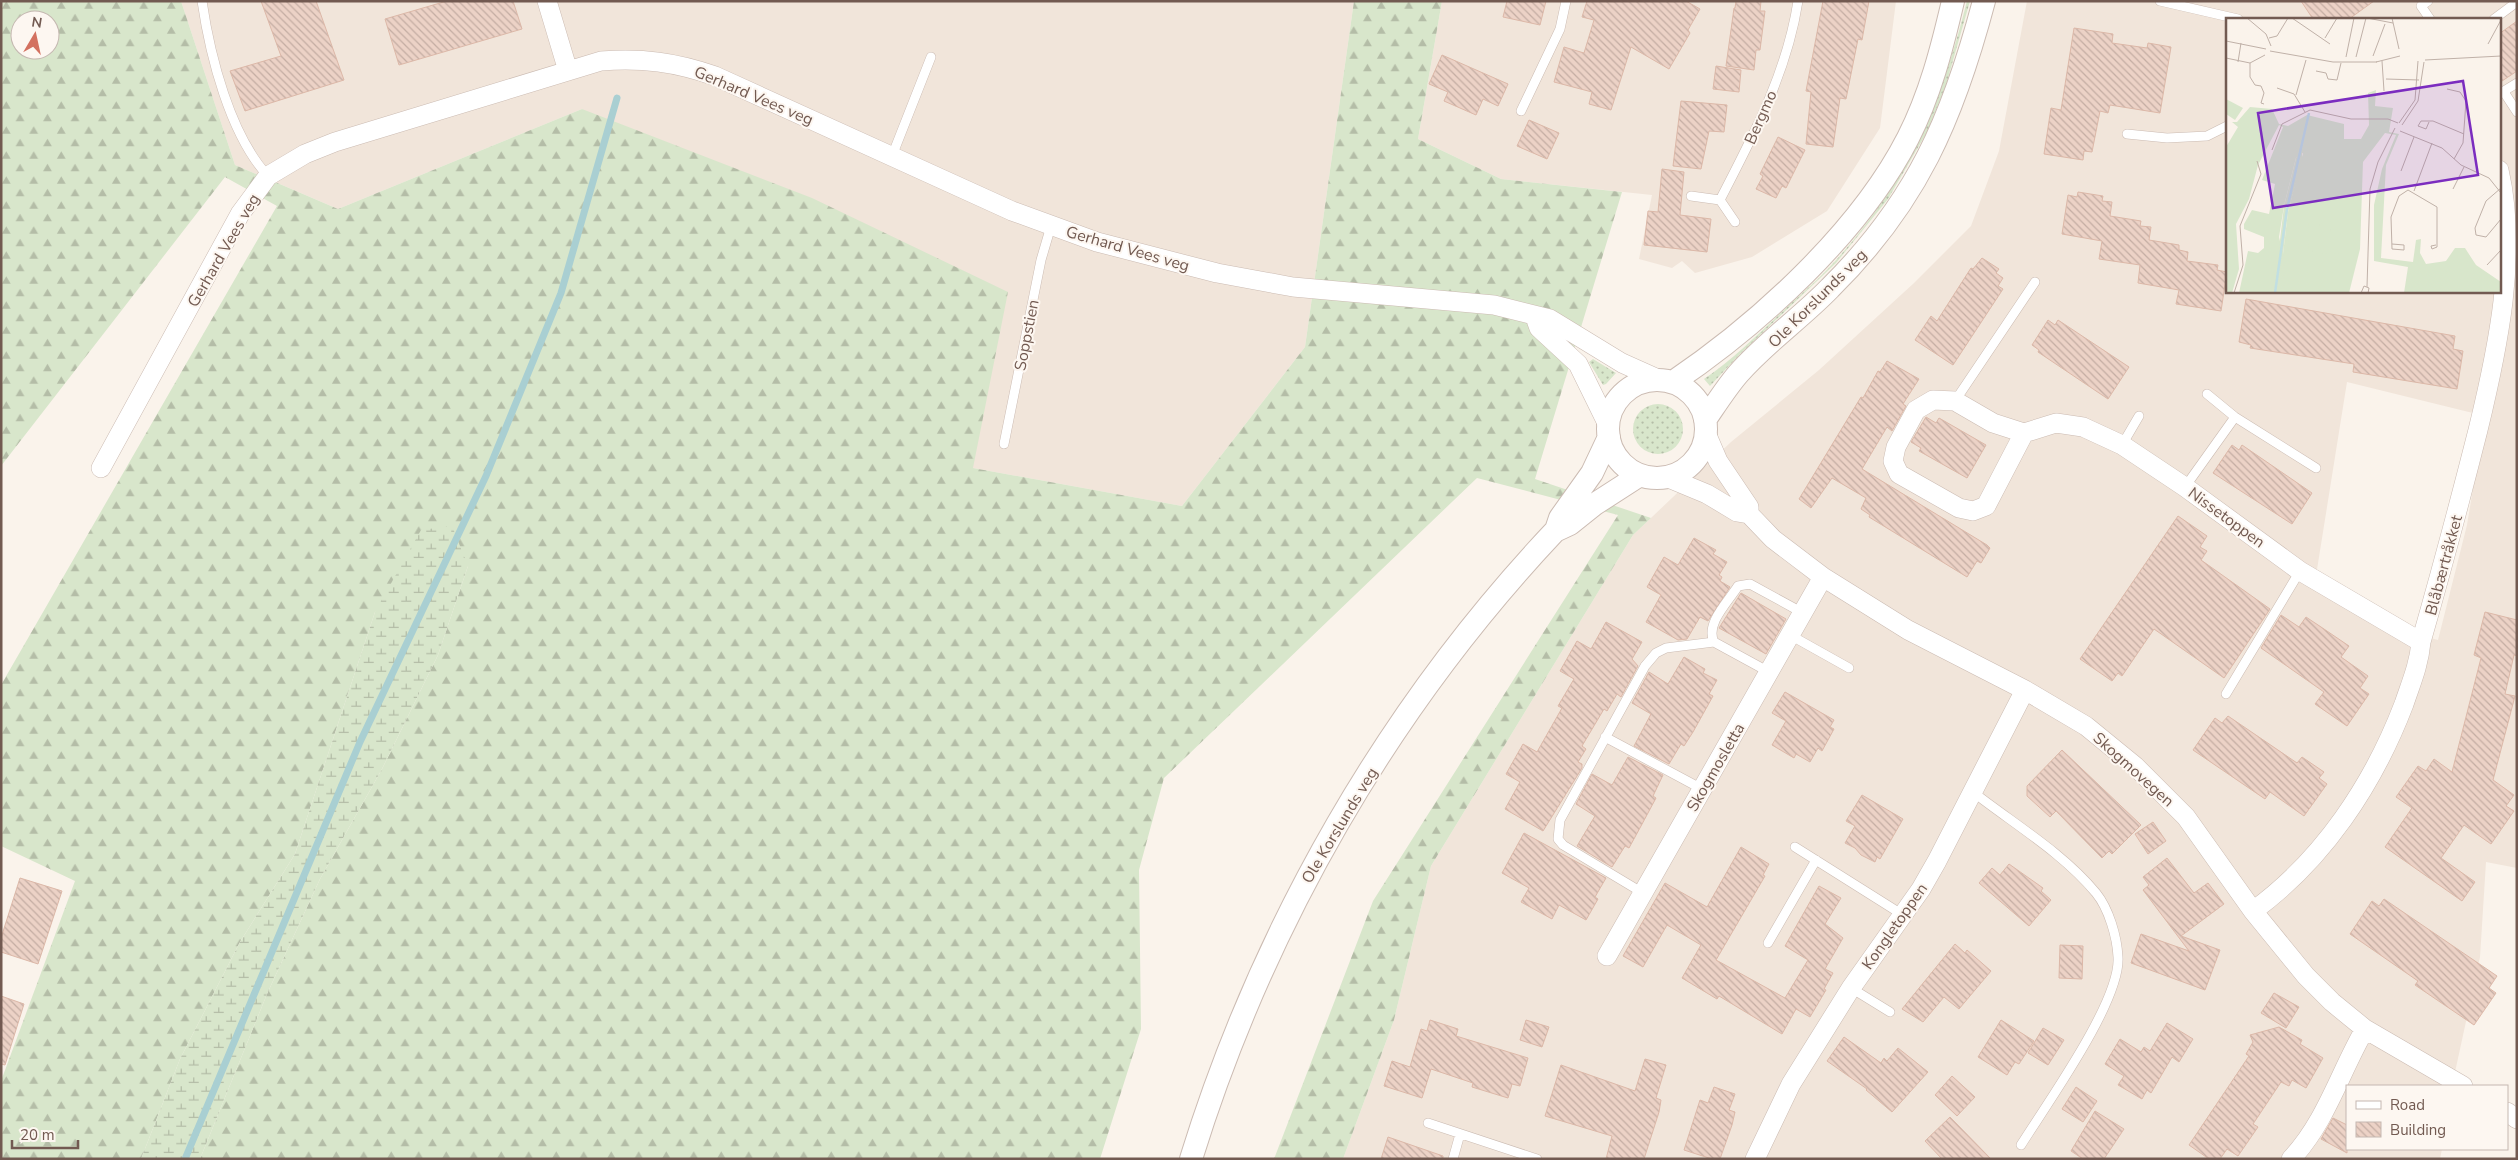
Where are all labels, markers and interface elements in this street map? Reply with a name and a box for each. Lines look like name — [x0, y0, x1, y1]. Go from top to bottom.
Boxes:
north arrow — [10, 10, 60, 60]
text: N — [30, 12, 44, 33]
inset map — [2226, 18, 2500, 292]
street label: Gerhard Vees veg — [691, 61, 817, 131]
street label: Bergmo — [1739, 87, 1783, 148]
street label: Gerhard Vees veg — [182, 190, 265, 311]
street label: Gerhard Vees veg — [1063, 221, 1192, 277]
street label: Ole Korslunds veg — [1763, 244, 1872, 353]
street label: Soppstien — [1009, 298, 1045, 373]
street label: Nissetoppen — [2183, 482, 2269, 553]
street label: Blåbærtråkket — [2420, 512, 2468, 618]
street label: Skogmosletta — [1682, 719, 1750, 816]
street label: Skogmovegen — [2088, 727, 2179, 812]
street label: Ole Korslunds veg — [1297, 763, 1383, 888]
street label: Kongletoppen — [1857, 879, 1933, 974]
legend — [2346, 1085, 2508, 1150]
text: Road — [2390, 1095, 2425, 1115]
scale bar — [12, 1118, 79, 1150]
text: Building — [2390, 1120, 2446, 1140]
text: 20 m — [20, 1125, 55, 1145]

